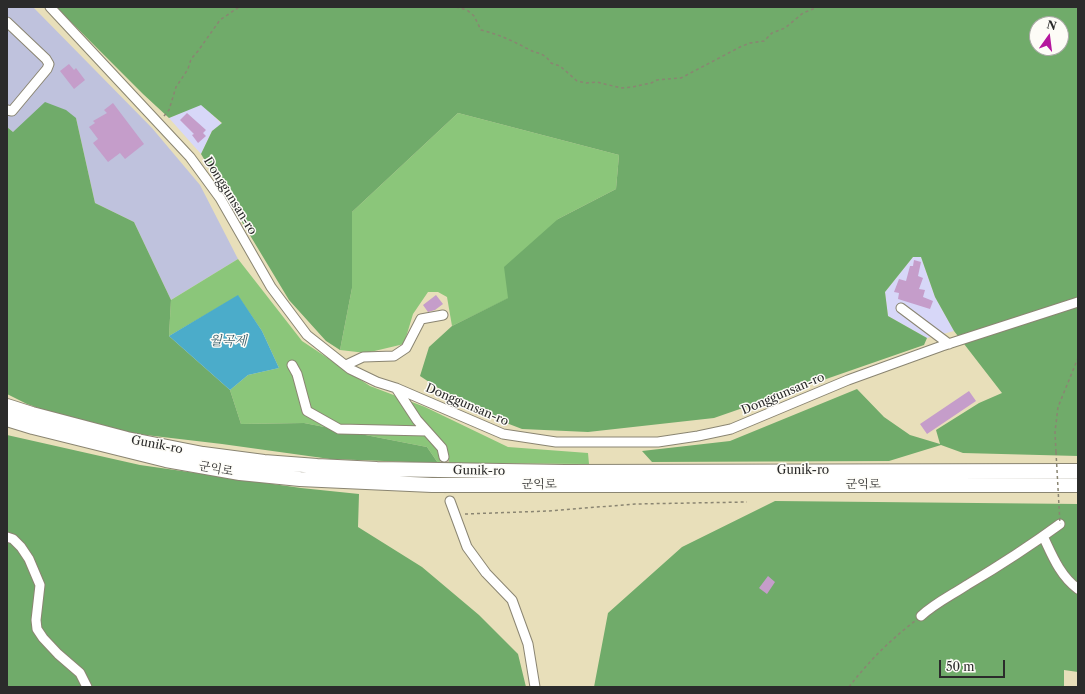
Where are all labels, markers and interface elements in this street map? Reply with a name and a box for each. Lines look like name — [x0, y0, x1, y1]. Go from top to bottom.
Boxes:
north arrow — [1029, 16, 1069, 56]
text: N — [1045, 17, 1058, 33]
street label: Donggunsan-ro — [200, 154, 260, 238]
water label: 월곡제 — [209, 333, 247, 349]
street label: Donggunsan-ro — [739, 370, 827, 418]
street label: Donggunsan-ro — [423, 381, 511, 429]
street label: Gunik-ro — [130, 433, 184, 457]
street label: 군익로 — [198, 459, 234, 479]
street label: Gunik-ro — [453, 463, 505, 479]
street label: Gunik-ro — [777, 464, 829, 478]
street label: 군익로 — [522, 478, 556, 492]
street label: 군익로 — [846, 478, 880, 492]
scale bar — [941, 652, 1007, 678]
text: 50 m — [946, 659, 975, 674]

